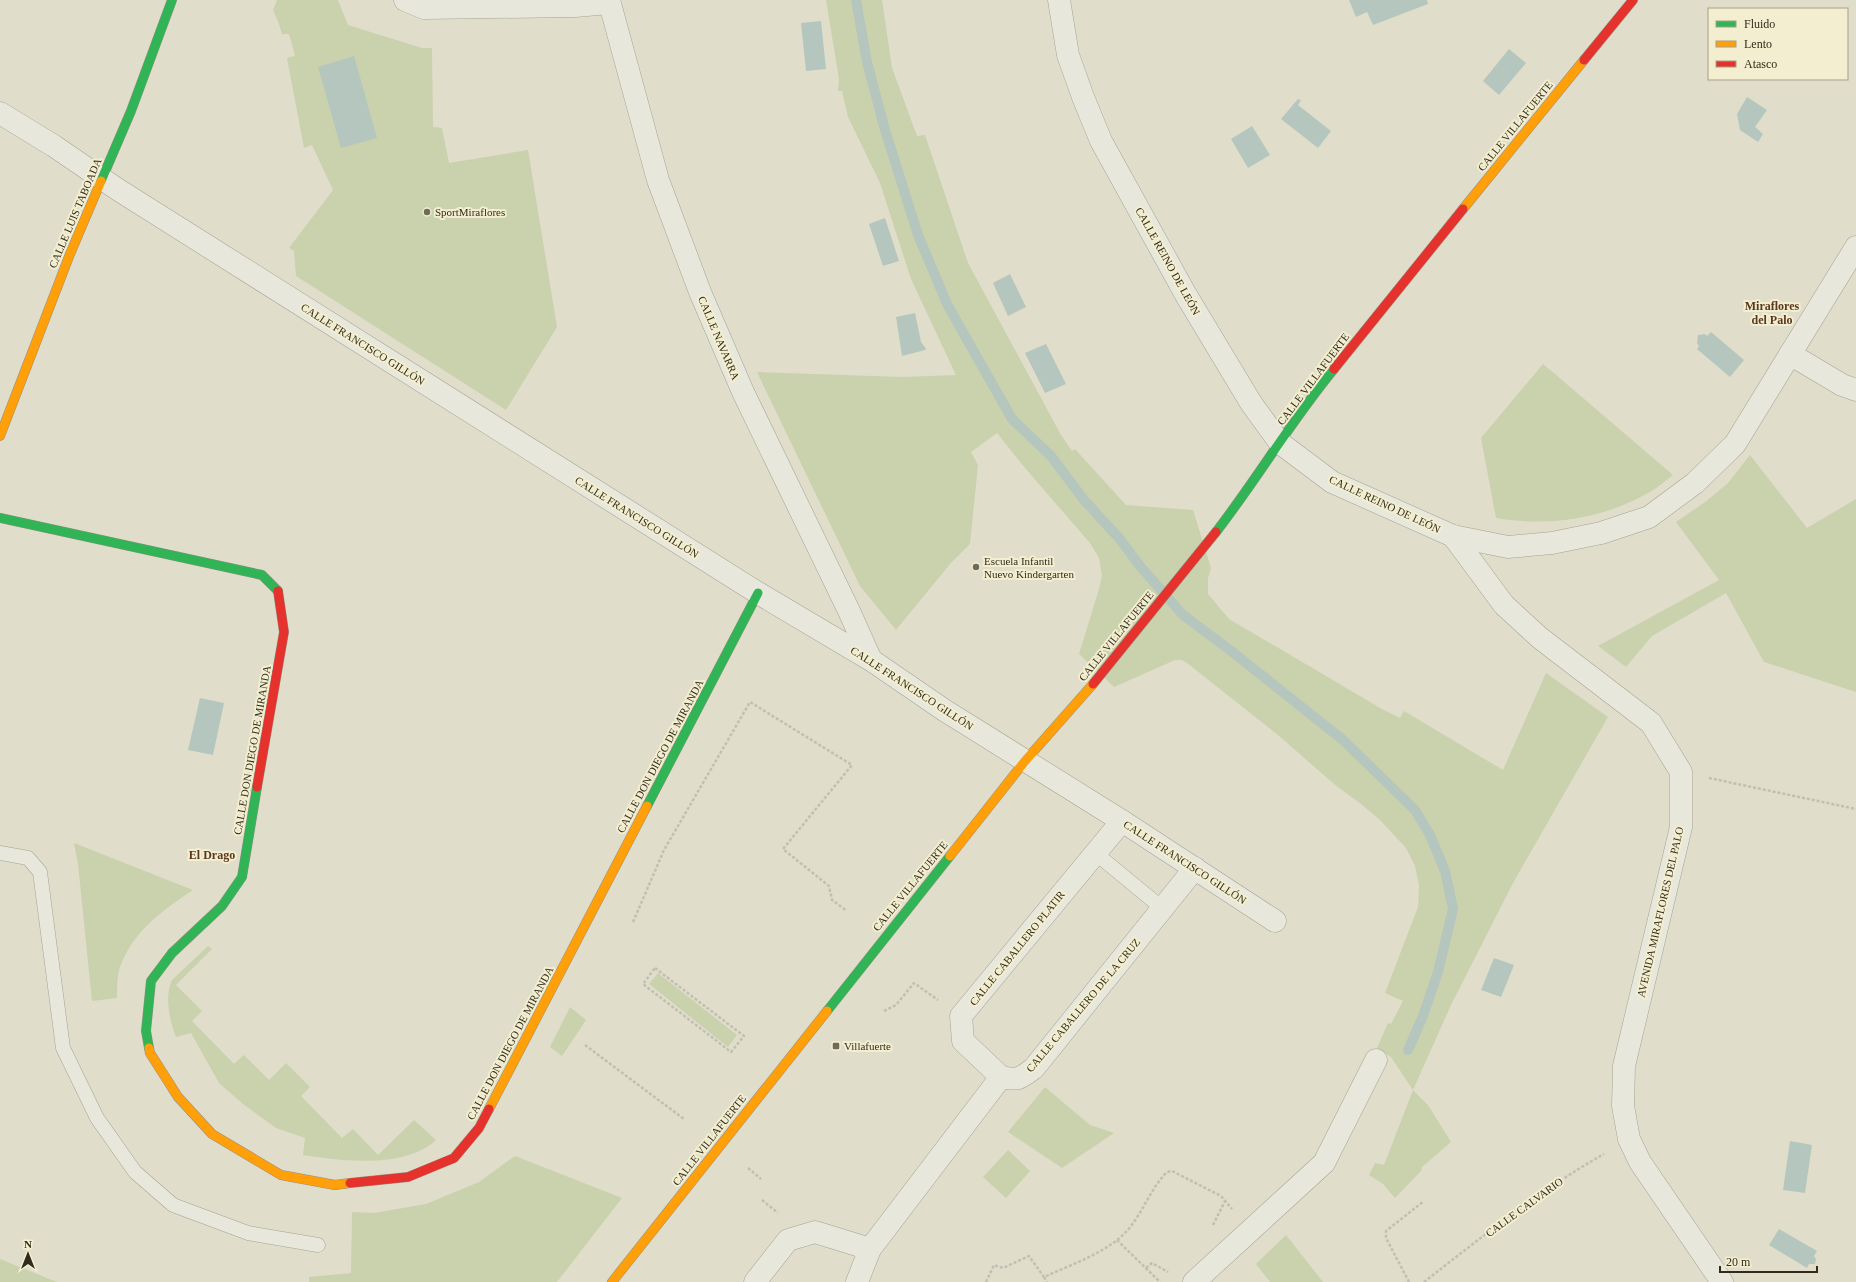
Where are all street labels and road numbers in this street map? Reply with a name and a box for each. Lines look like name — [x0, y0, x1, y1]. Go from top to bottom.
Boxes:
street label: CALLE VILLAFUERTE — [1475, 79, 1555, 173]
street label: CALLE LUIS TABOADA — [46, 156, 104, 270]
street label: CALLE REINO DE LEÓN — [1133, 205, 1203, 317]
street label: CALLE NAVARRA — [696, 294, 742, 382]
street label: CALLE FRANCISCO GILLÓN — [299, 301, 427, 387]
street label: CALLE VILLAFUERTE — [1275, 330, 1352, 427]
street label: CALLE REINO DE LEÓN — [1327, 473, 1443, 535]
street label: CALLE FRANCISCO GILLÓN — [573, 474, 701, 560]
street label: CALLE VILLAFUERTE — [1076, 589, 1156, 683]
street label: CALLE FRANCISCO GILLÓN — [849, 644, 976, 732]
street label: CALLE DON DIEGO DE MIRANDA — [231, 664, 273, 836]
street label: CALLE DON DIEGO DE MIRANDA — [614, 677, 706, 835]
street label: CALLE FRANCISCO GILLÓN — [1122, 818, 1249, 906]
street label: AVENIDA MIRAFLORES DEL PALO — [1635, 825, 1686, 998]
street label: CALLE VILLAFUERTE — [870, 839, 950, 933]
street label: CALLE CABALLERO PLATIR — [967, 888, 1067, 1008]
street label: CALLE CABALLERO DE LA CRUZ — [1024, 936, 1143, 1074]
street label: CALLE DON DIEGO DE MIRANDA — [464, 964, 556, 1122]
street label: CALLE VILLAFUERTE — [670, 1092, 748, 1188]
street label: CALLE CALVARIO — [1483, 1175, 1565, 1239]

